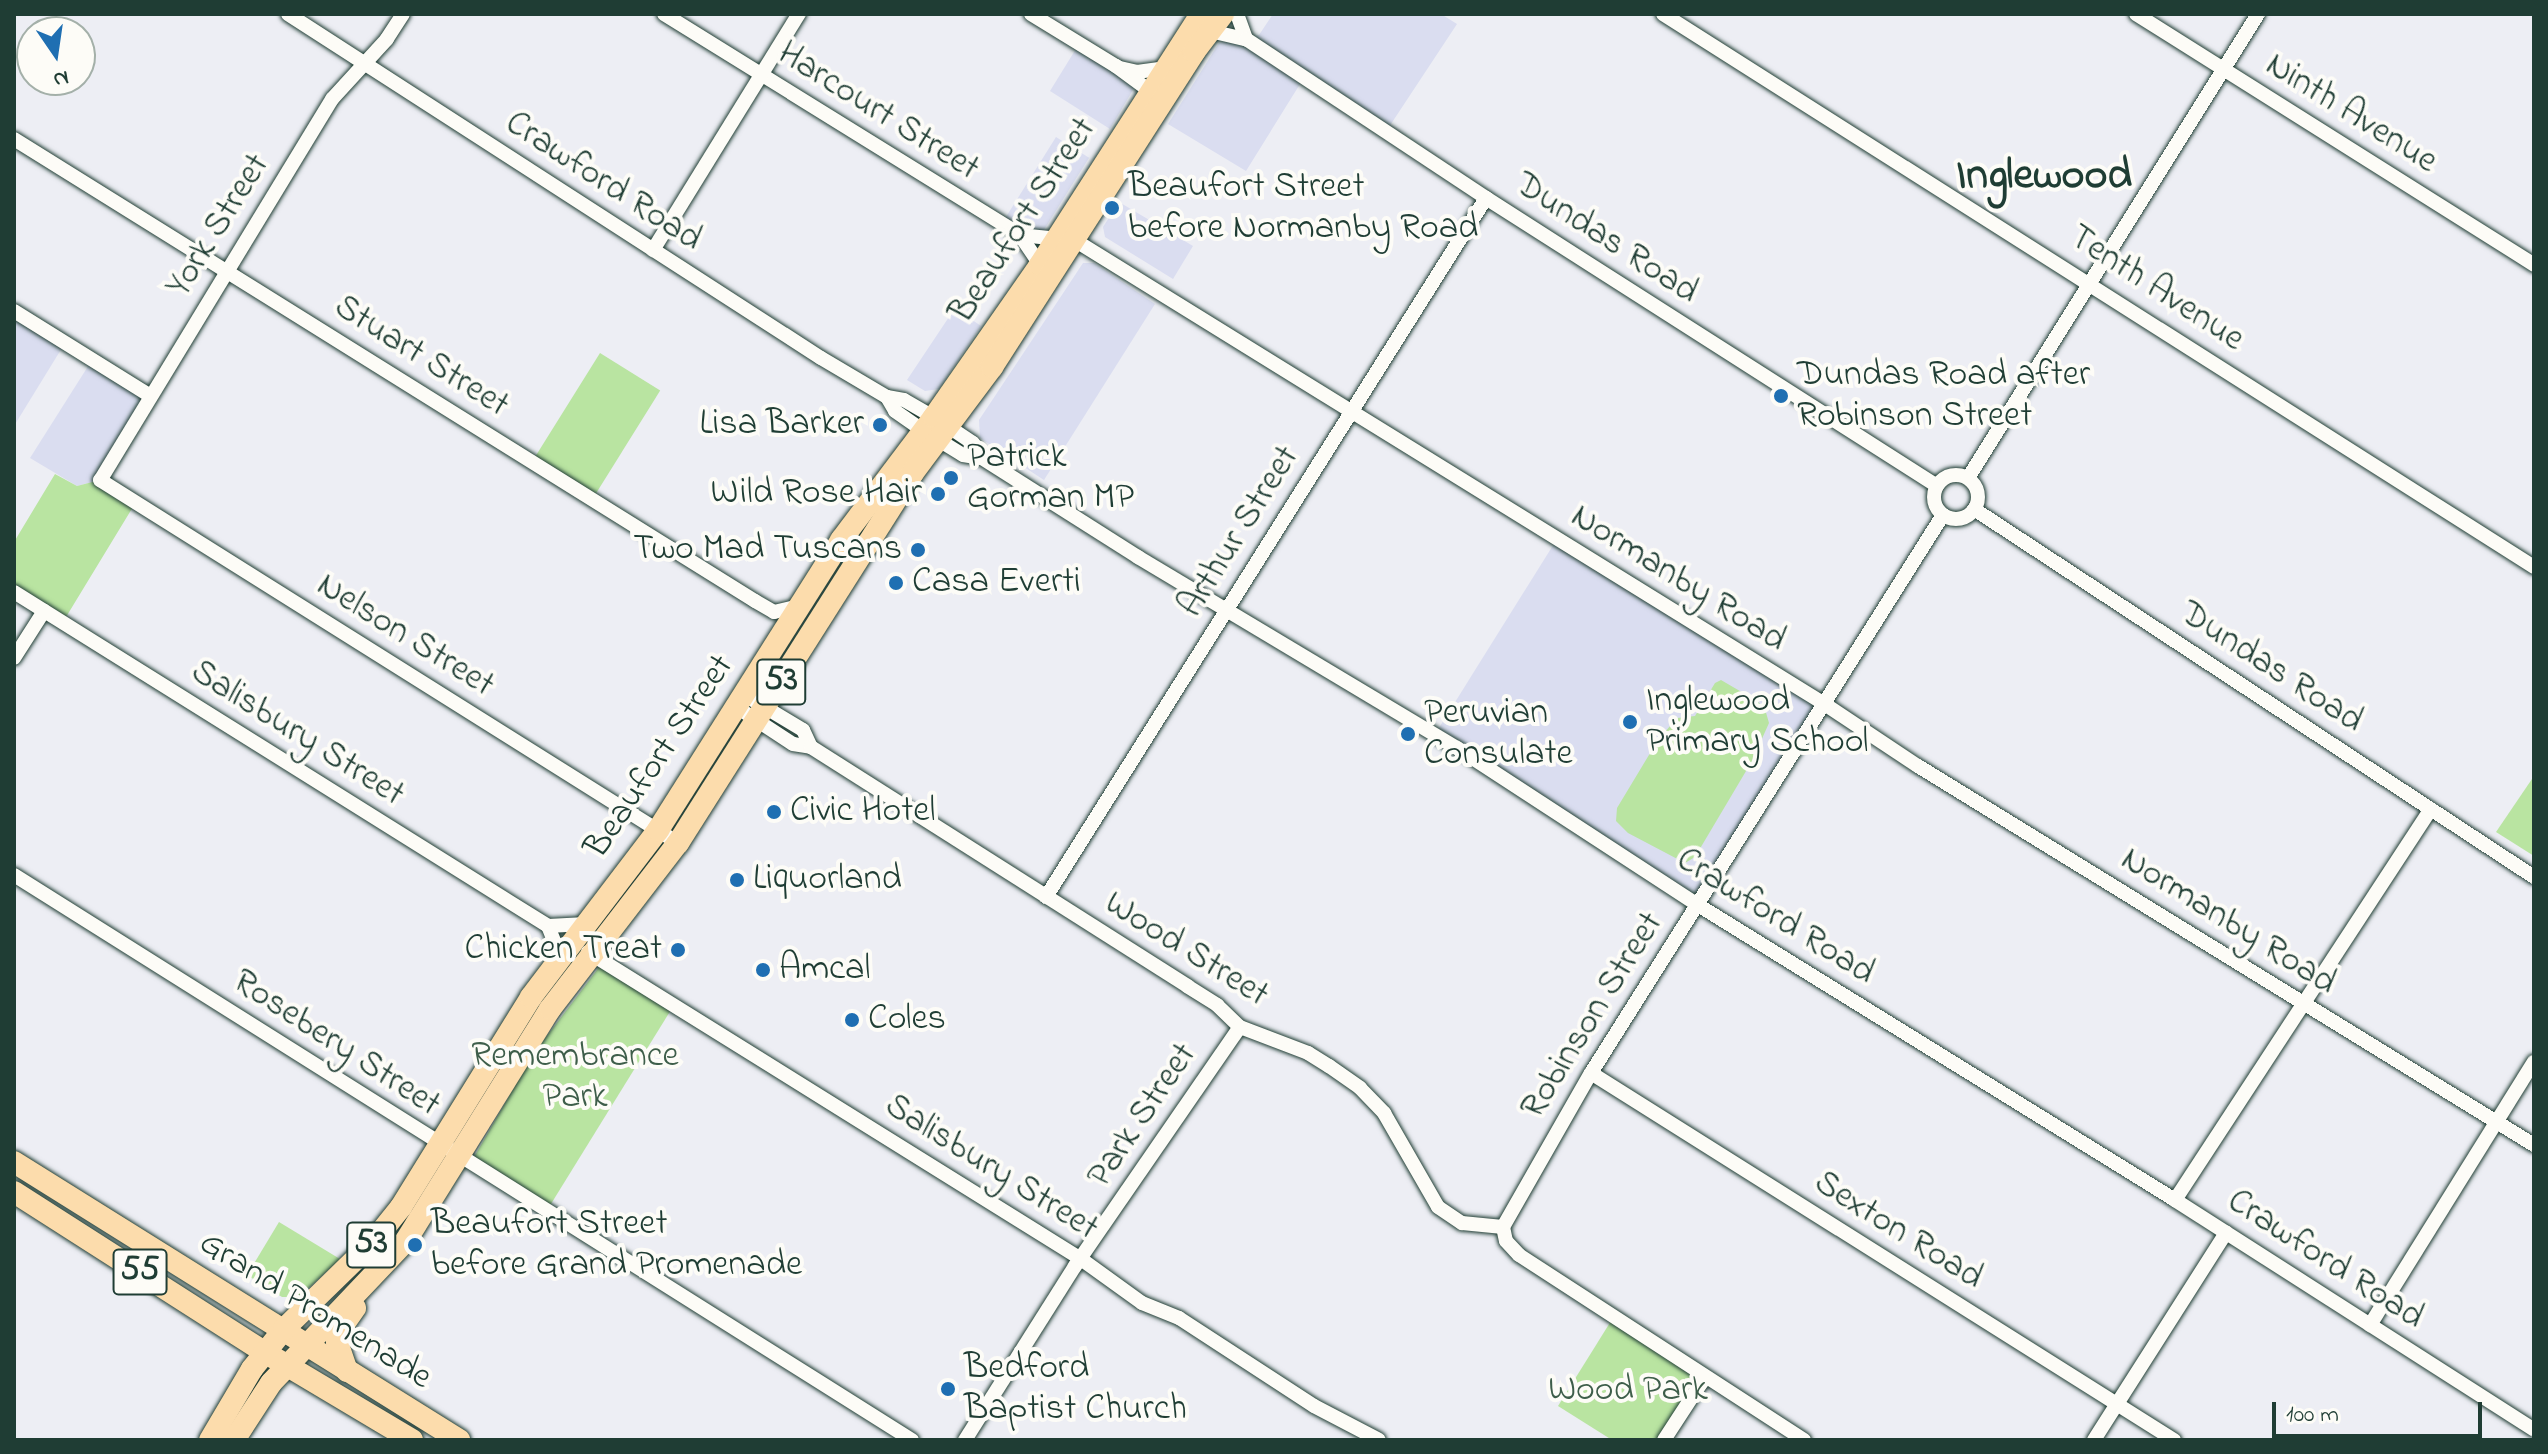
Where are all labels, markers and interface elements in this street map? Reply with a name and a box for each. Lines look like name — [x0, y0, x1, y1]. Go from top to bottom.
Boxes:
north arrow — [16, 16, 96, 96]
street label: Harcourt Street — [769, 33, 987, 191]
street label: Ninth Avenue — [2257, 44, 2445, 184]
text: N — [50, 60, 72, 95]
street label: Crawford Road — [496, 102, 710, 262]
street label: Beaufort Street — [941, 110, 1107, 332]
street label: York Street — [158, 146, 280, 306]
district label: Inglewood — [1956, 150, 2132, 202]
street label: Dundas Road — [1506, 164, 1706, 314]
place label: Beaufort Street before Normanby Road — [1128, 165, 1478, 250]
marker: Beaufort Street before Normanby Road — [1103, 199, 1121, 217]
street label: Tenth Avenue — [2060, 216, 2252, 362]
street label: Stuart Street — [326, 286, 516, 428]
place label: Dundas Road after Robinson Street — [1797, 353, 2090, 438]
marker: Dundas Road after Robinson Street — [1772, 387, 1790, 405]
place label: Lisa Barker — [700, 403, 864, 447]
marker: Lisa Barker — [871, 416, 889, 434]
place label: Patrick Gorman MP — [967, 435, 1134, 520]
street label: Arthur Street — [1170, 438, 1310, 626]
marker: Patrick Gorman MP — [942, 469, 960, 487]
place label: Wild Rose Hair — [710, 472, 922, 516]
marker: Wild Rose Hair — [929, 485, 947, 503]
street label: Normanby Road — [1562, 496, 1794, 662]
place label: Two Mad Tuscans — [633, 528, 902, 572]
marker: Two Mad Tuscans — [909, 541, 927, 559]
place label: Casa Everti — [912, 561, 1081, 605]
street label: Nelson Street — [308, 564, 502, 708]
marker: Casa Everti — [887, 574, 905, 592]
street label: Dundas Road — [2171, 593, 2371, 743]
street label: Beaufort Street — [576, 647, 744, 867]
street label: Salisbury Street — [182, 651, 412, 817]
road number: 53 — [755, 652, 807, 712]
place label: Inglewood Primary School — [1646, 679, 1868, 764]
place label: Peruvian Consulate — [1424, 691, 1573, 776]
marker: Inglewood Primary School — [1621, 713, 1639, 731]
marker: Peruvian Consulate — [1399, 725, 1417, 743]
place label: Civic Hotel — [790, 790, 936, 834]
marker: Civic Hotel — [765, 803, 783, 821]
street label: Crawford Road — [1668, 839, 1882, 995]
street label: Normanby Road — [2112, 839, 2344, 1005]
place label: Liquorland — [753, 858, 902, 902]
marker: Liquorland — [728, 871, 746, 889]
street label: Wood Street — [1096, 883, 1276, 1017]
street label: Robinson Street — [1512, 905, 1674, 1127]
place label: Chicken Treat — [465, 928, 662, 972]
marker: Chicken Treat — [669, 941, 687, 959]
place label: Amcal — [779, 948, 871, 992]
street label: Rosebery Street — [224, 961, 448, 1127]
marker: Amcal — [754, 961, 772, 979]
place label: Coles — [868, 998, 946, 1042]
marker: Coles — [843, 1011, 861, 1029]
park label: Remembrance Park — [471, 1034, 679, 1119]
street label: Park Street — [1079, 1036, 1207, 1196]
street label: Salisbury Street — [876, 1085, 1106, 1251]
street label: Sexton Road — [1805, 1162, 1991, 1300]
street label: Crawford Road — [2218, 1180, 2432, 1340]
place label: Beaufort Street before Grand Promenade — [431, 1202, 802, 1287]
road number: 53 — [345, 1215, 397, 1275]
street label: Grand Promenade — [191, 1222, 439, 1400]
marker: Beaufort Street before Grand Promenade — [406, 1236, 424, 1254]
road number: 55 — [112, 1242, 168, 1302]
place label: Bedford Baptist Church — [964, 1346, 1187, 1431]
park label: Wood Park — [1548, 1369, 1708, 1413]
marker: Bedford Baptist Church — [939, 1380, 957, 1398]
scale bar — [2276, 1386, 2486, 1436]
text: 100 m — [2286, 1398, 2339, 1433]

